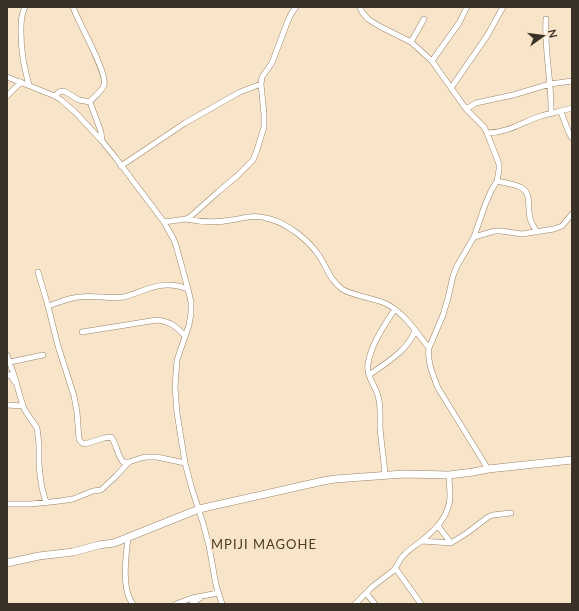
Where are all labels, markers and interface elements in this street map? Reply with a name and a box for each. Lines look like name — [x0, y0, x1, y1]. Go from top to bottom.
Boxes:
north arrow — [523, 16, 563, 56]
text: N — [546, 28, 561, 39]
district label: MPIJI MAGOHE — [211, 536, 317, 552]

